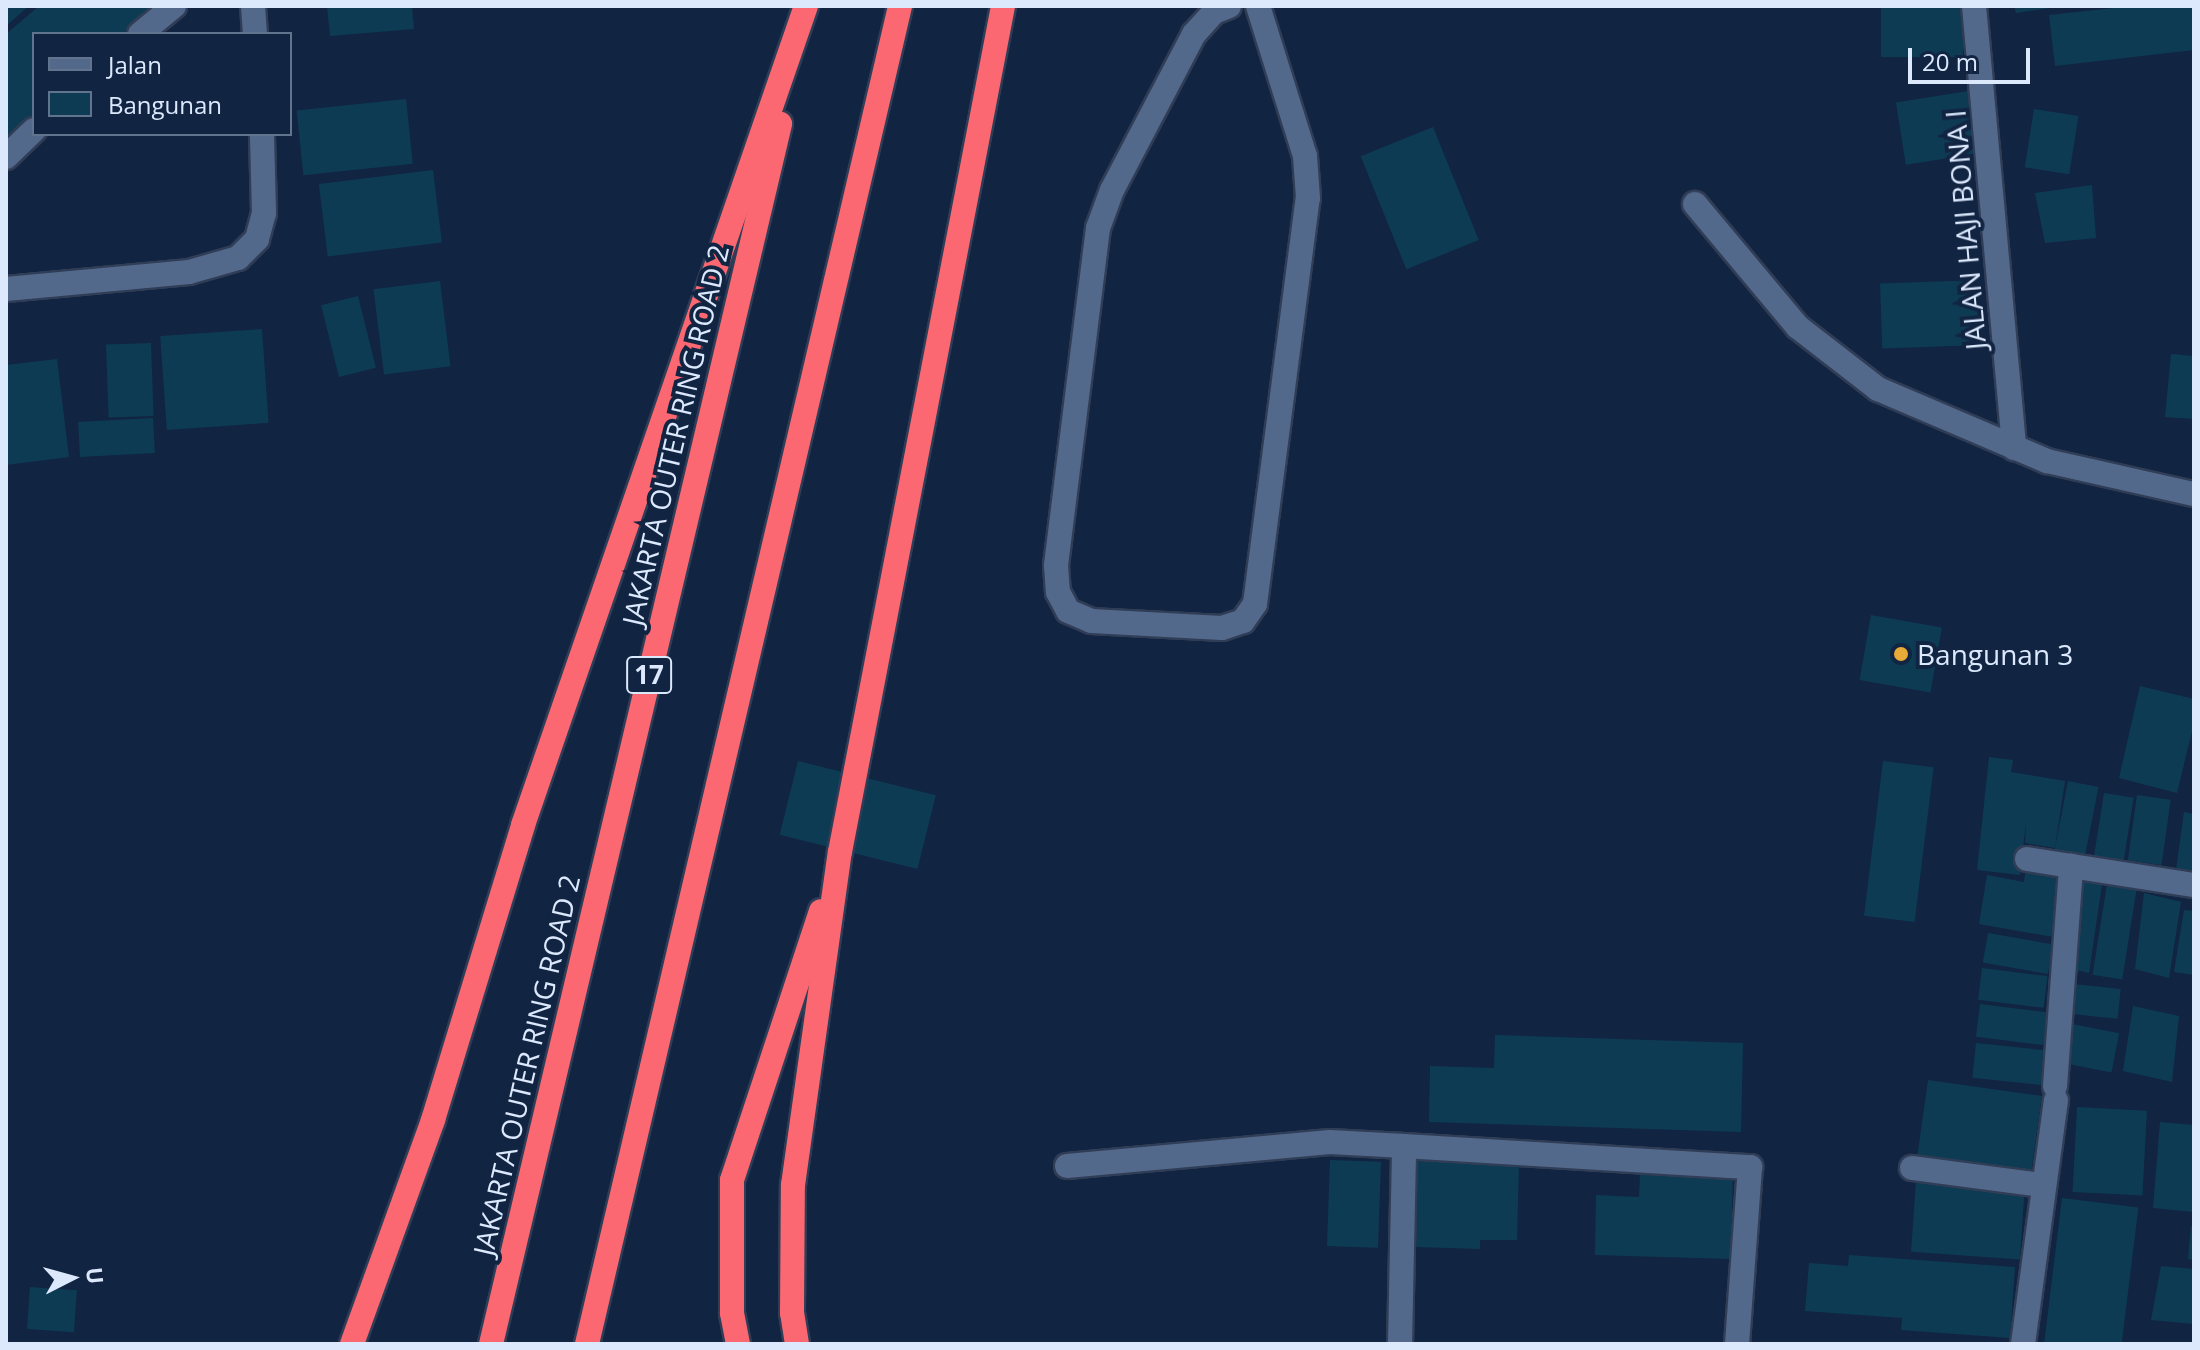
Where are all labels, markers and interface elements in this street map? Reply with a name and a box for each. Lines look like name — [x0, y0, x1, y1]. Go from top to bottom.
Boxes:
legend — [32, 32, 292, 136]
scale bar — [1912, 32, 2034, 82]
text: 20 m — [1922, 45, 1978, 78]
text: Jalan — [108, 48, 162, 81]
text: Bangunan — [108, 88, 222, 121]
street label: JALAN HAJI BONA I — [1938, 109, 1992, 351]
street label: JAKARTA OUTER RING ROAD 2 — [615, 241, 735, 629]
place label: Bangunan 3 — [1917, 637, 2073, 671]
marker: Bangunan 3 — [1892, 645, 1910, 663]
road number: 17 — [625, 653, 673, 697]
street label: JAKARTA OUTER RING ROAD 2 — [466, 871, 586, 1259]
north arrow — [32, 1238, 112, 1318]
text: U — [80, 1266, 112, 1285]

